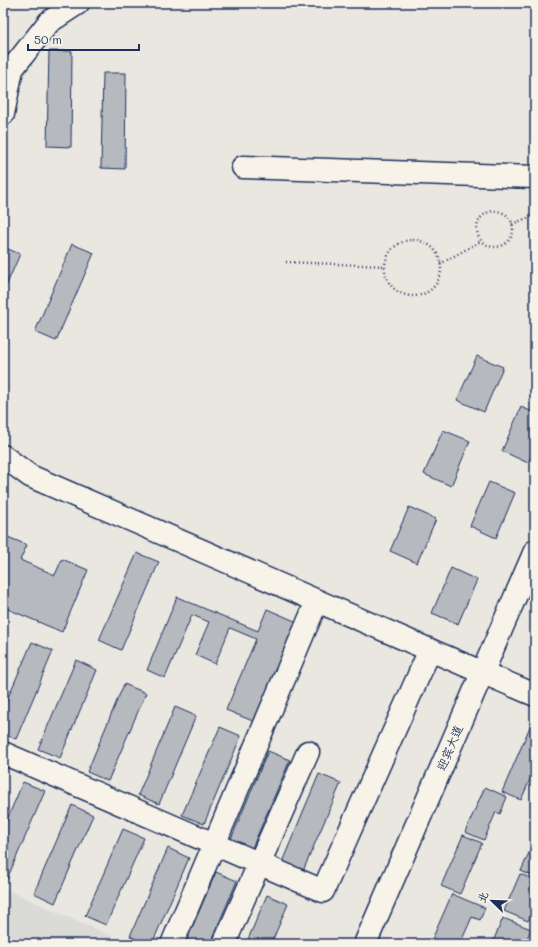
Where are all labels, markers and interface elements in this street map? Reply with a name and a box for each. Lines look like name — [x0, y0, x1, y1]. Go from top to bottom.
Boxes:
scale bar — [28, 26, 139, 52]
text: 50 m — [34, 31, 62, 47]
street label: 迎宾大道 — [432, 722, 466, 773]
north arrow — [472, 881, 512, 921]
text: 北 — [473, 889, 491, 905]

